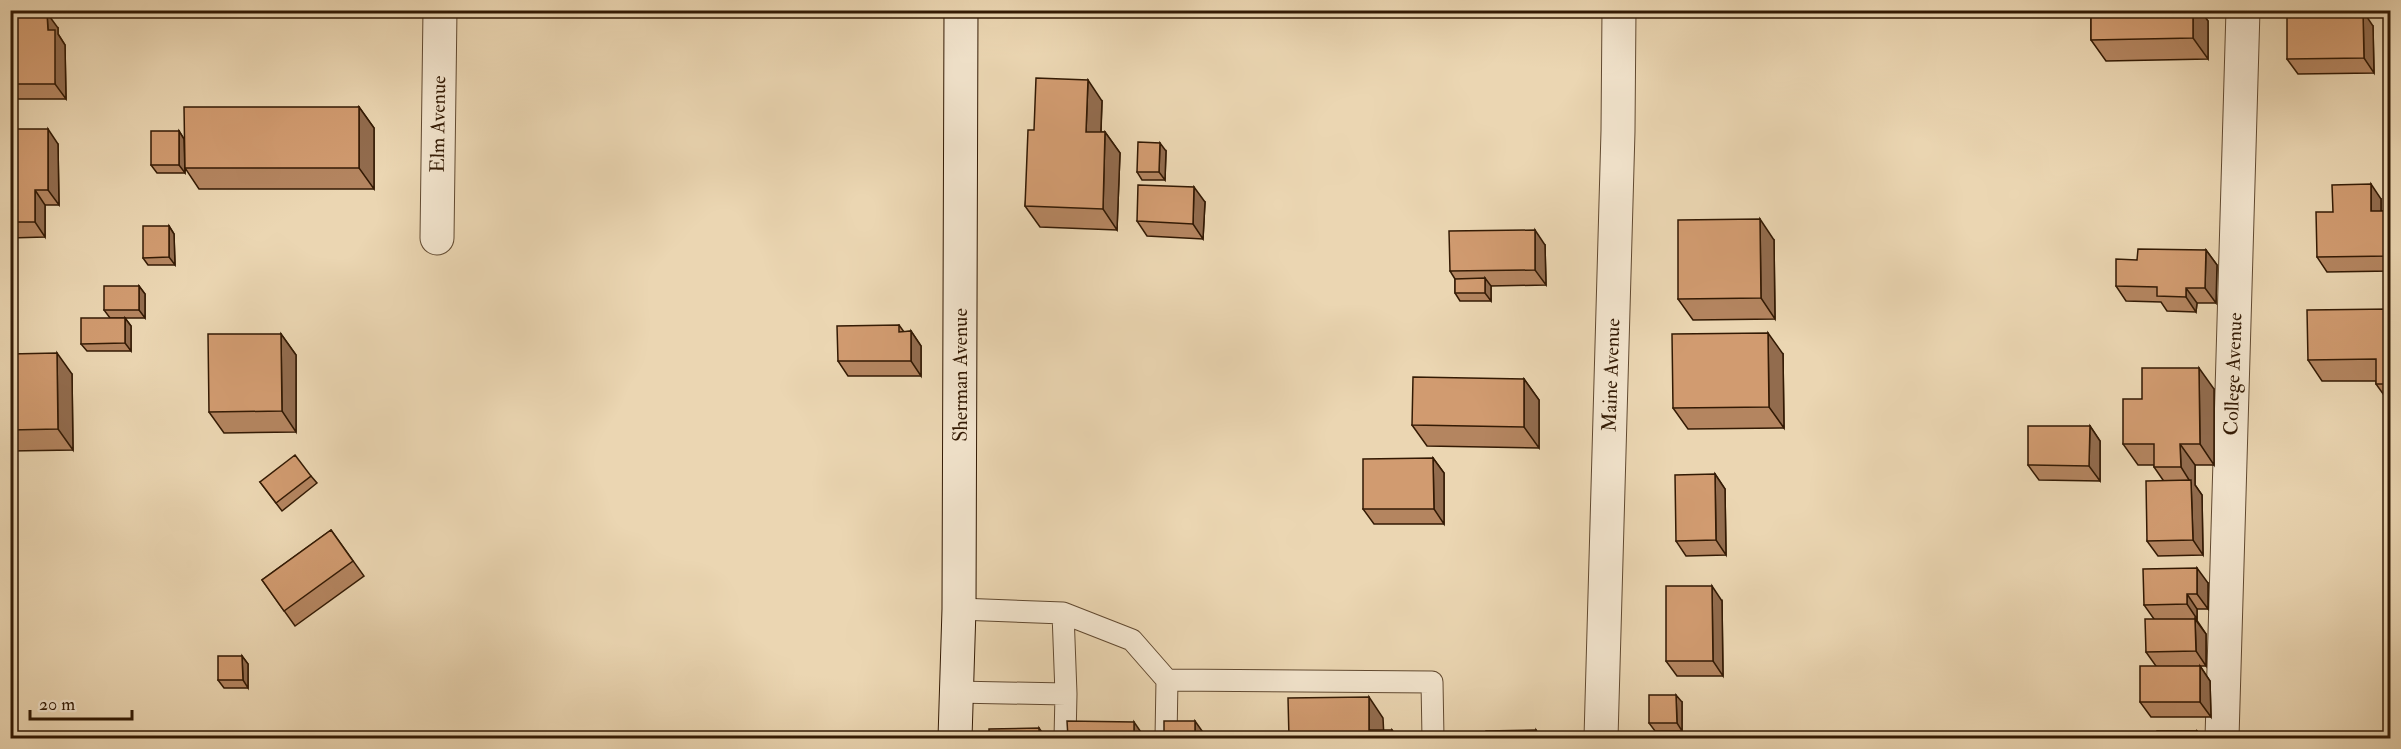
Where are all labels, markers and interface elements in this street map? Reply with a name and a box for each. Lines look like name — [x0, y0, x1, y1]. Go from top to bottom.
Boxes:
street label: Elm Avenue — [425, 75, 451, 173]
street label: Sherman Avenue — [948, 308, 973, 442]
street label: College Avenue — [2218, 312, 2248, 436]
street label: Maine Avenue — [1597, 318, 1625, 432]
scale bar — [30, 683, 132, 721]
text: 20 m — [39, 693, 75, 716]

